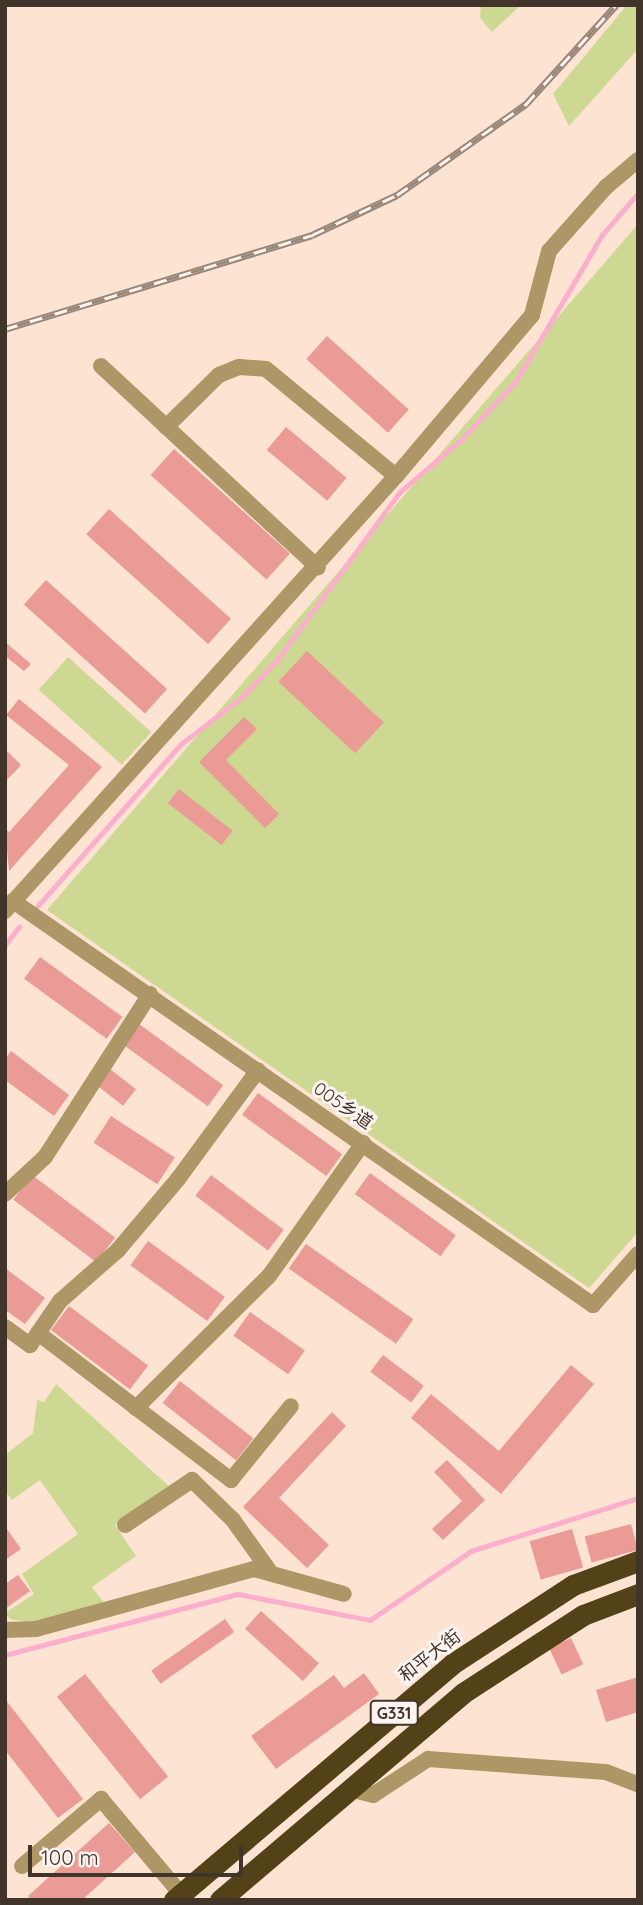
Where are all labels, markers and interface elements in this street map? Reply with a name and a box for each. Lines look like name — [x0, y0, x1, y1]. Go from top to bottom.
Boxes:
street label: 005乡道 — [309, 1078, 377, 1134]
street label: 和平大街 — [395, 1625, 465, 1687]
road number: G331 — [370, 1700, 418, 1726]
scale bar — [32, 1832, 247, 1876]
text: 100 m — [41, 1844, 99, 1870]

